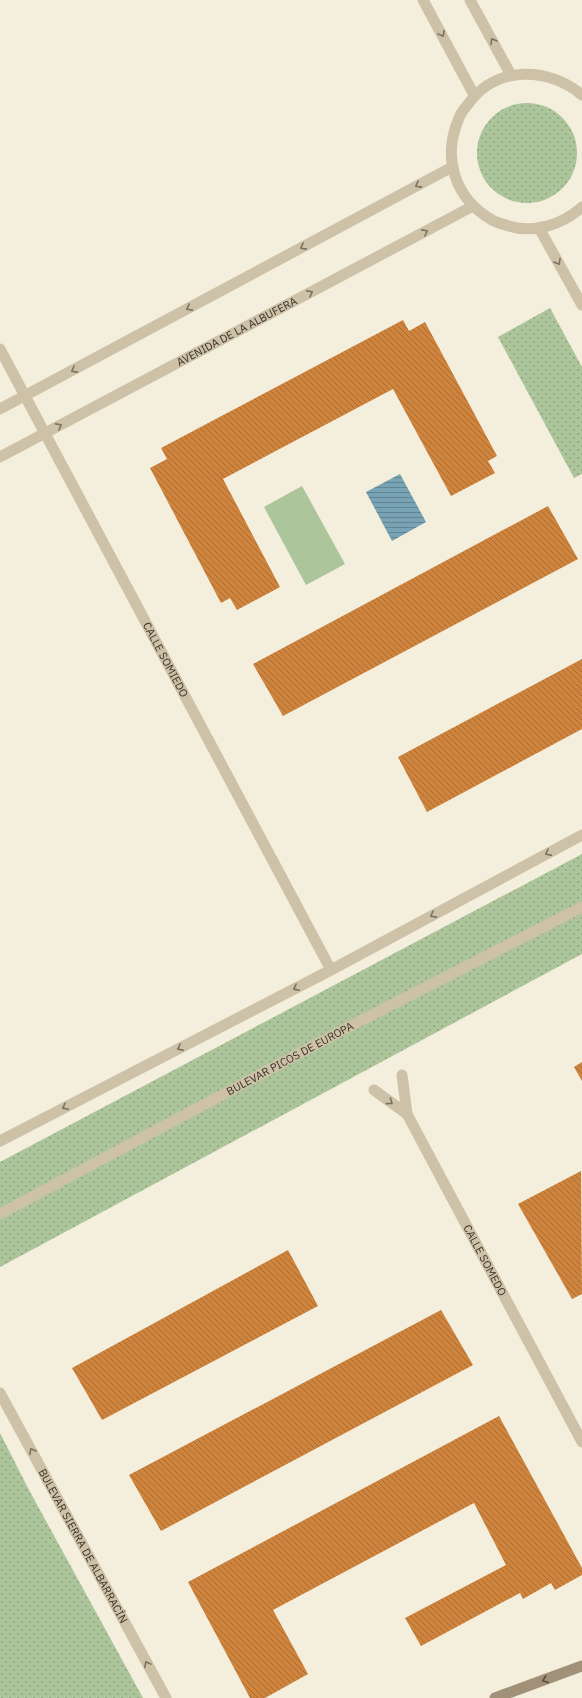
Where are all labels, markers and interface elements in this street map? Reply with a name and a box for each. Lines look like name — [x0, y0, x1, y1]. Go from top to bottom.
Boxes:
one-way arrow — [437, 30, 444, 38]
one-way arrow — [490, 38, 497, 45]
one-way arrow — [415, 181, 422, 188]
one-way arrow — [421, 229, 428, 237]
one-way arrow — [300, 242, 307, 249]
one-way arrow — [554, 258, 561, 265]
one-way arrow — [306, 290, 313, 298]
street label: AVENIDA DE LA ALBUFERA — [174, 294, 299, 369]
one-way arrow — [186, 303, 193, 311]
one-way arrow — [71, 365, 78, 372]
one-way arrow — [55, 423, 62, 431]
street label: CALLE SOMIEDO — [140, 620, 191, 700]
one-way arrow — [545, 849, 552, 856]
one-way arrow — [430, 910, 437, 918]
one-way arrow — [293, 983, 300, 991]
street label: BULEVAR PICOS DE EUROPA — [224, 1019, 356, 1098]
one-way arrow — [177, 1043, 185, 1051]
one-way arrow — [386, 1097, 393, 1104]
one-way arrow — [62, 1103, 69, 1110]
street label: CALLE SOMEDO — [460, 1222, 510, 1298]
one-way arrow — [29, 1448, 36, 1455]
street label: BULEVAR SIERRA DE ALBARRACÍN — [36, 1466, 131, 1625]
one-way arrow — [144, 1661, 152, 1668]
one-way arrow — [542, 1675, 549, 1683]

